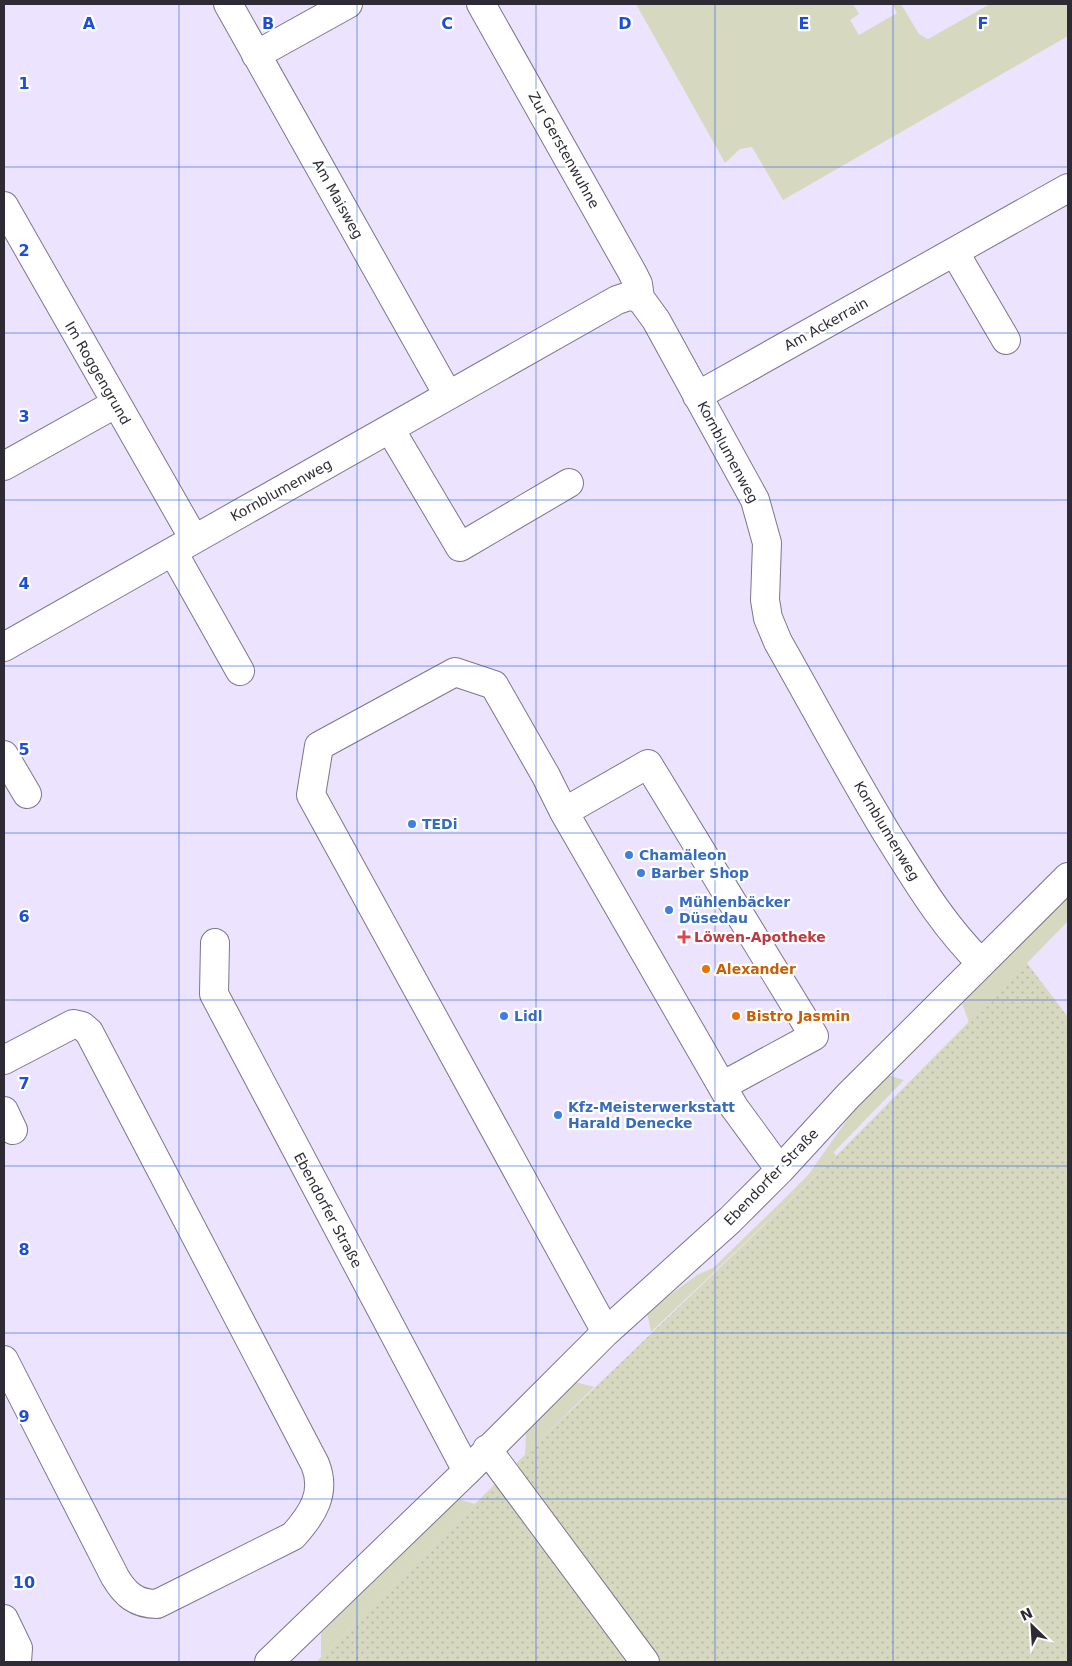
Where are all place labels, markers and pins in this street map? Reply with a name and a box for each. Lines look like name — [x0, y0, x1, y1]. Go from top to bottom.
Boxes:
place label: TEDi — [422, 816, 458, 832]
marker: TEDi — [406, 818, 418, 830]
place label: Chamäleon — [639, 847, 727, 863]
marker: Chamäleon — [623, 849, 635, 861]
place label: Barber Shop — [651, 865, 749, 881]
marker: Barber Shop — [635, 867, 647, 879]
place label: Mühlenbäcker Düsedau — [679, 894, 790, 926]
marker: Mühlenbäcker Düsedau — [663, 904, 675, 916]
place label: Löwen-Apotheke — [694, 929, 826, 945]
marker: Löwen-Apotheke — [678, 931, 690, 943]
place label: Alexander — [716, 961, 796, 977]
marker: Alexander — [700, 963, 712, 975]
place label: Lidl — [514, 1008, 543, 1024]
place label: Bistro Jasmin — [746, 1008, 850, 1024]
marker: Lidl — [498, 1010, 510, 1022]
marker: Bistro Jasmin — [730, 1010, 742, 1022]
place label: Kfz-Meisterwerkstatt Harald Denecke — [568, 1099, 735, 1131]
marker: Kfz-Meisterwerkstatt Harald Denecke — [552, 1109, 564, 1121]

